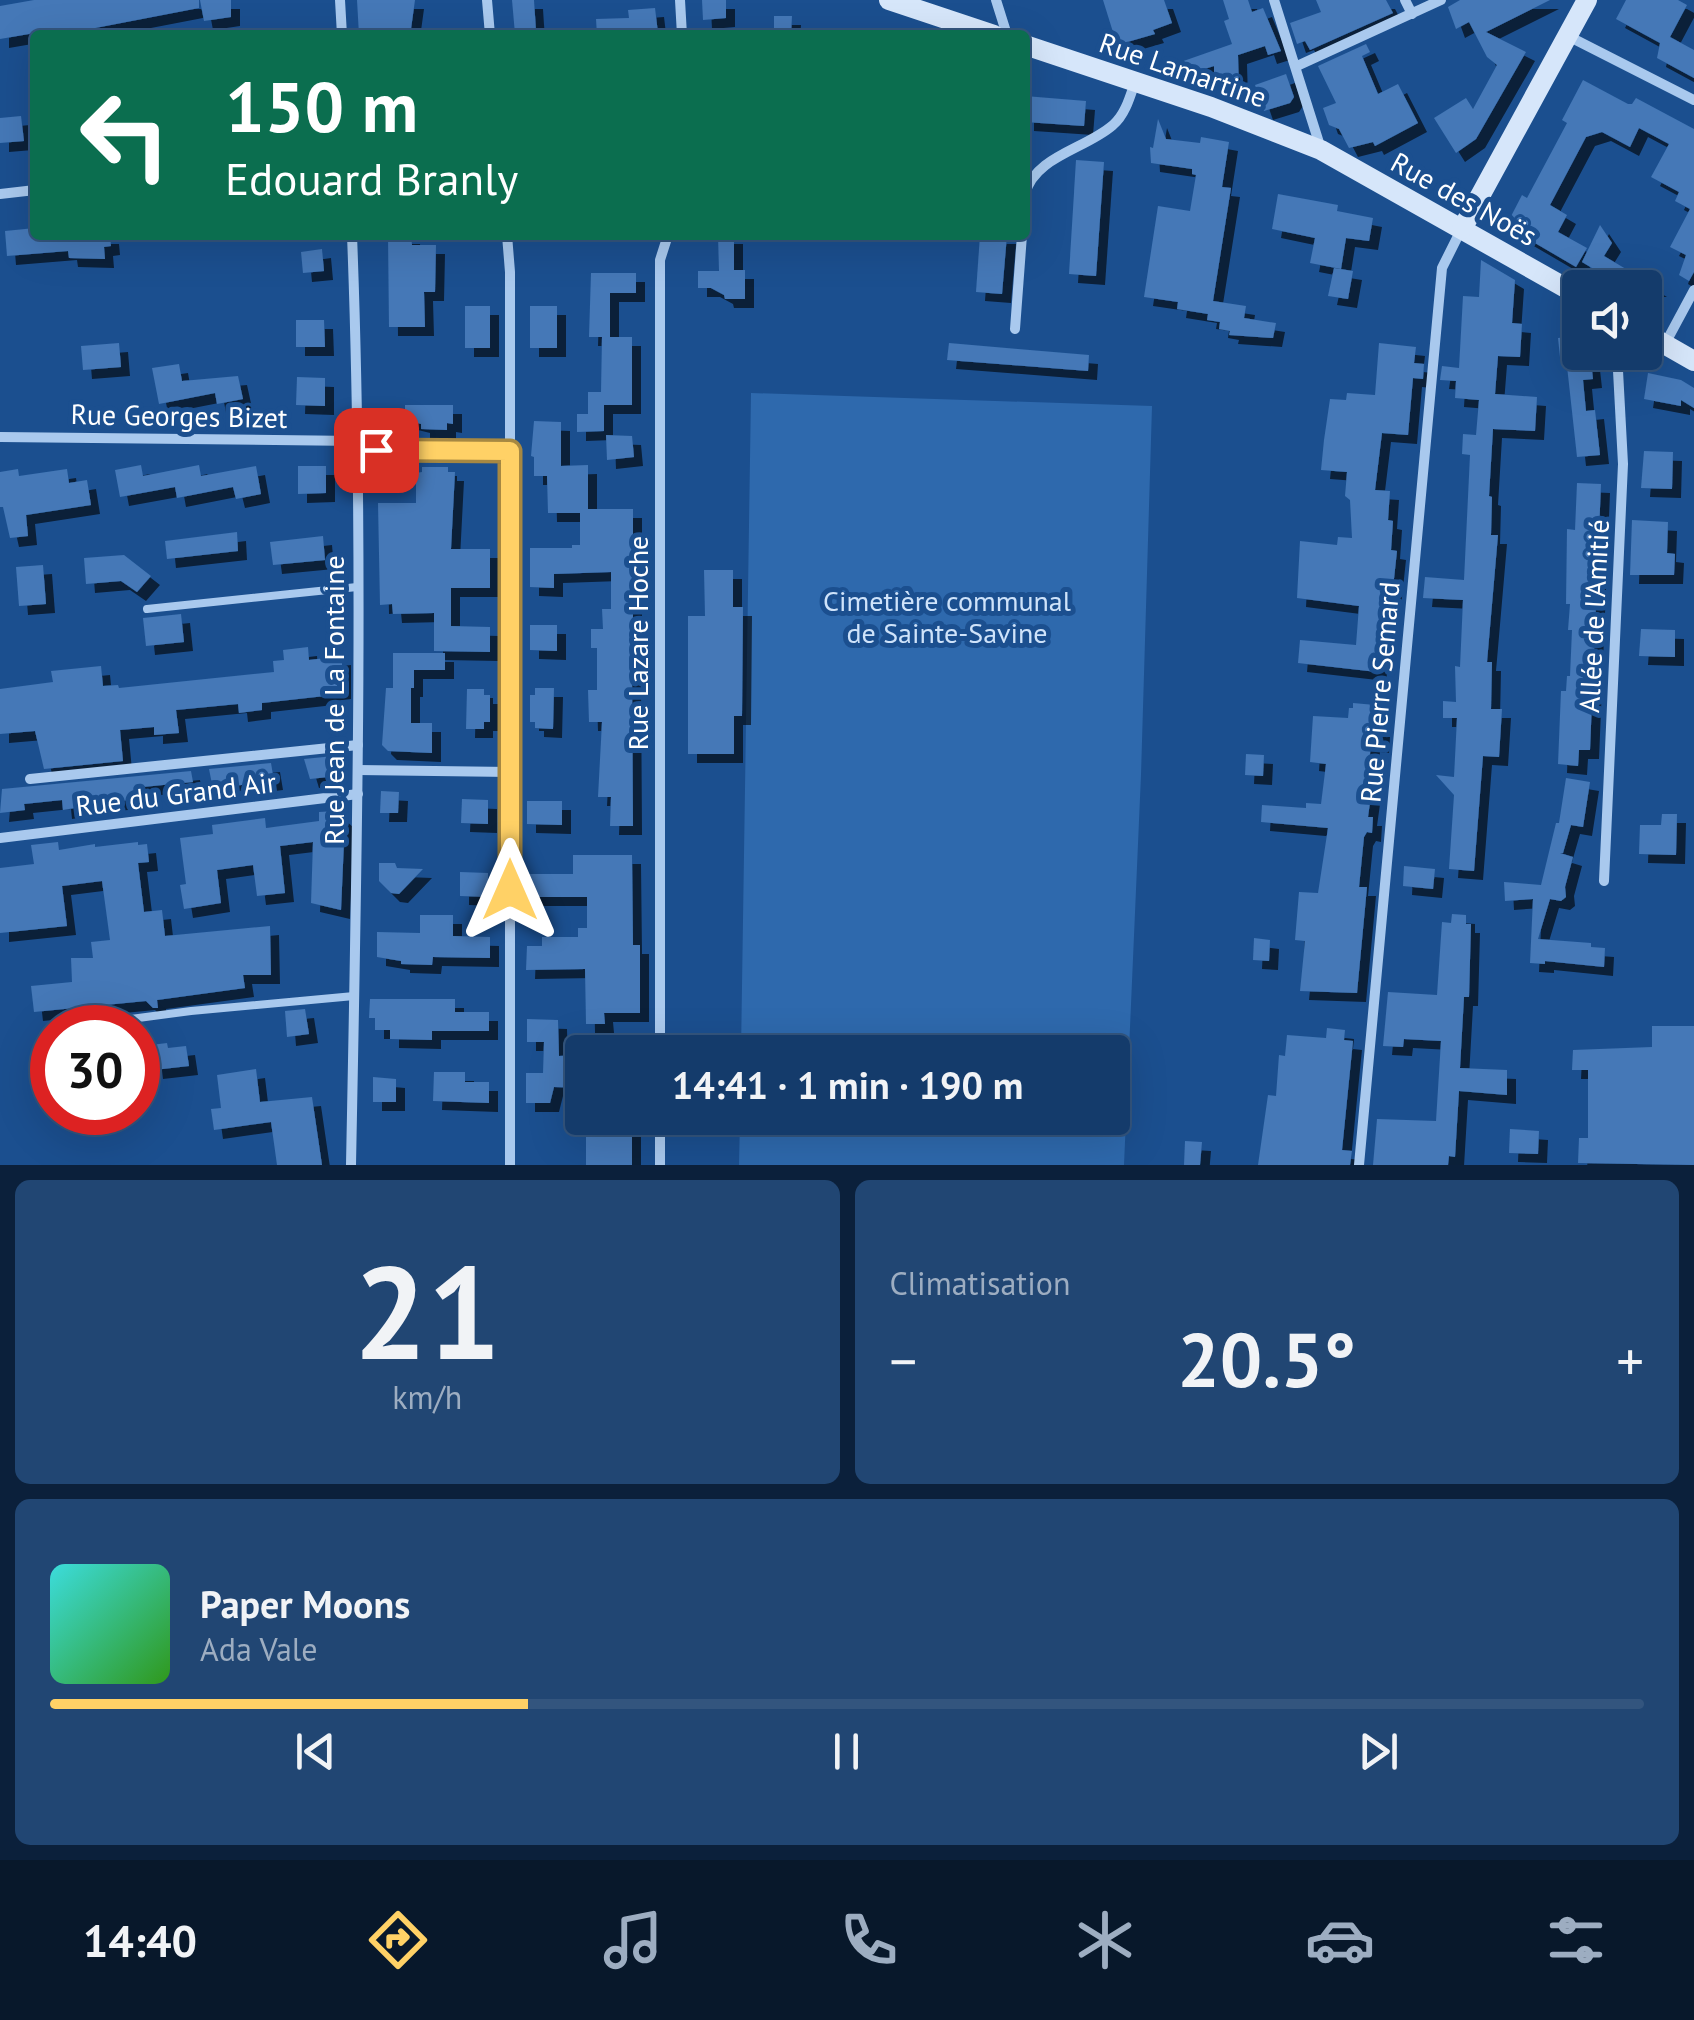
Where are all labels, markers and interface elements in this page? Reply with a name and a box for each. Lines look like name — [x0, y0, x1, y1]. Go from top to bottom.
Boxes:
street label: Rue Lamartine — [1095, 24, 1272, 115]
text: 150 m — [225, 61, 418, 151]
icon: left — [60, 70, 190, 200]
street label: Rue des Noës — [1385, 143, 1544, 254]
text: Edouard Branly — [225, 149, 518, 207]
map controls — [1562, 270, 1662, 370]
button: sound — [1562, 270, 1662, 370]
street label: Rue Georges Bizet — [70, 395, 288, 436]
pin — [334, 408, 419, 493]
icon: arrive — [349, 423, 404, 478]
street label: Allée de l'Amitié — [1570, 518, 1617, 714]
street label: Rue Lazare Hoche — [619, 536, 656, 750]
street label: Rue Jean de La Fontaine — [315, 555, 352, 845]
street label: Rue Pierre Semard — [1351, 580, 1408, 804]
park label: Cimetière communal de Sainte-Savine — [823, 582, 1071, 651]
street label: Rue du Grand Air — [74, 763, 279, 824]
position arrow — [458, 838, 562, 942]
speed limit sign: 30 — [30, 1005, 160, 1135]
text: 14:41 · 1 min · 190 m — [672, 1060, 1023, 1109]
text: 21 — [354, 1227, 501, 1395]
text: Climatisation — [890, 1262, 1070, 1304]
text: 20.5° — [1177, 1311, 1356, 1408]
text: − — [890, 1325, 917, 1396]
text: + — [1616, 1325, 1644, 1396]
text: km/h — [392, 1376, 462, 1418]
text: Paper Moons — [200, 1579, 410, 1628]
text: Ada Vale — [200, 1628, 317, 1670]
icon: previous — [288, 1724, 343, 1779]
icon: pause — [819, 1724, 874, 1779]
icon: next — [1351, 1724, 1406, 1779]
icon: directions — [363, 1905, 433, 1975]
icon: music — [598, 1905, 668, 1975]
icon: phone — [834, 1905, 904, 1975]
icon: climate — [1070, 1905, 1140, 1975]
icon: car — [1305, 1905, 1375, 1975]
icon: filters — [1541, 1905, 1611, 1975]
text: 14:40 — [83, 1911, 197, 1969]

